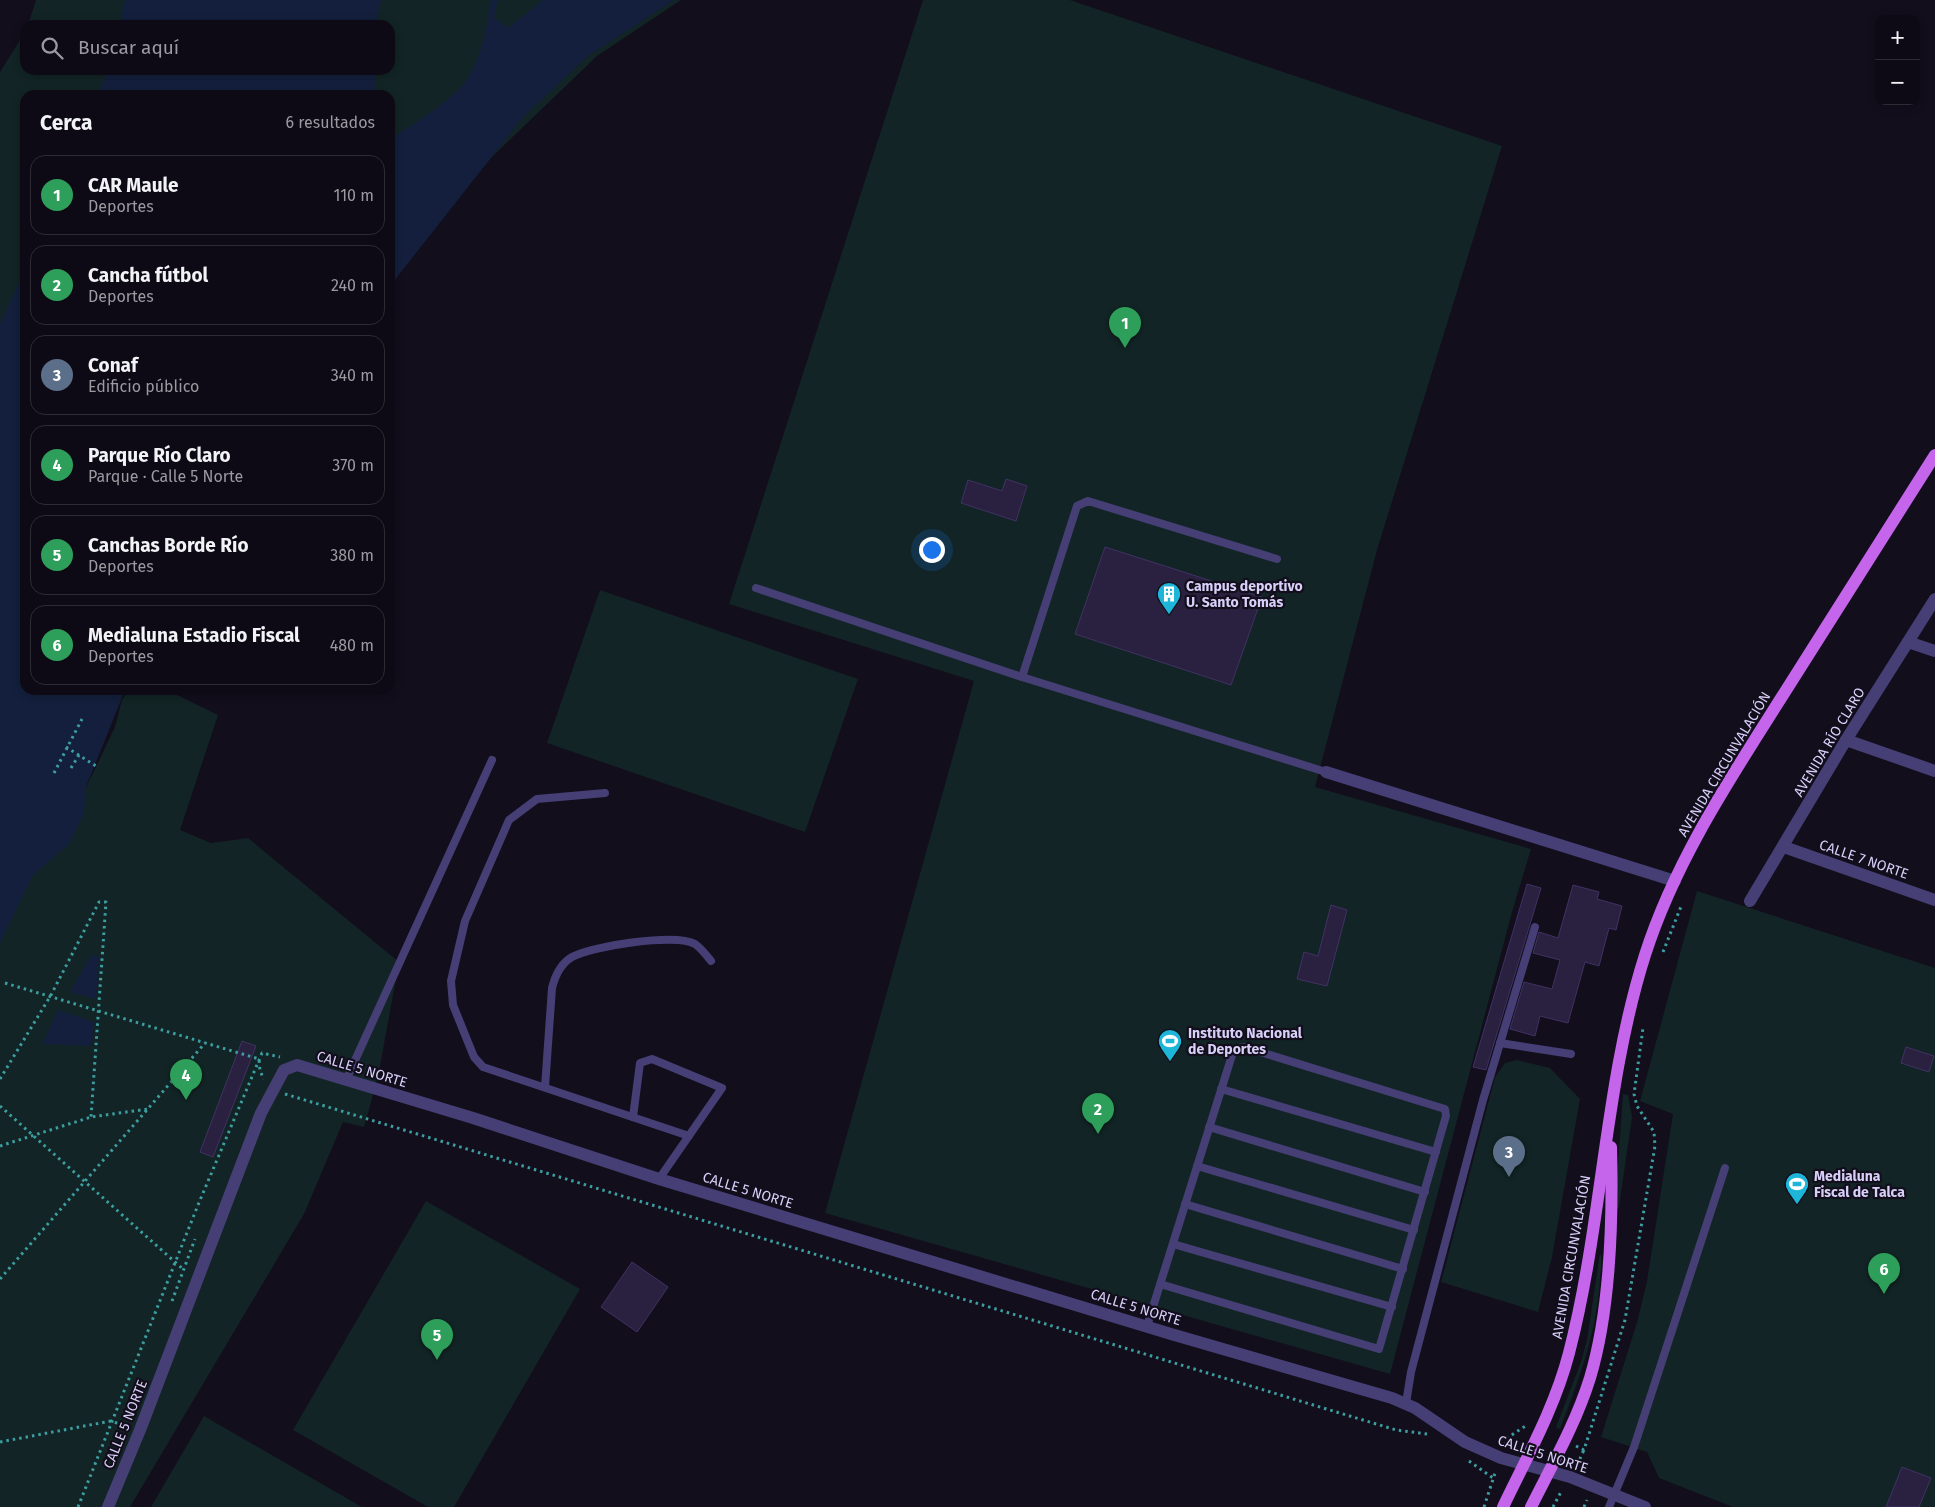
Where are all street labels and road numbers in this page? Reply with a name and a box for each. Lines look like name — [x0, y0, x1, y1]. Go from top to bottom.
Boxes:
street label: AVENIDA RÍO CLARO — [1789, 684, 1869, 800]
street label: AVENIDA CIRCUNVALACIÓN — [1674, 688, 1774, 840]
street label: CALLE 7 NORTE — [1817, 836, 1911, 883]
street label: CALLE 5 NORTE — [314, 1048, 409, 1091]
street label: CALLE 5 NORTE — [700, 1169, 795, 1212]
street label: AVENIDA CIRCUNVALACIÓN — [1548, 1174, 1594, 1340]
street label: CALLE 5 NORTE — [1088, 1286, 1183, 1329]
street label: CALLE 5 NORTE — [100, 1377, 151, 1471]
street label: CALLE 5 NORTE — [1496, 1432, 1590, 1477]

